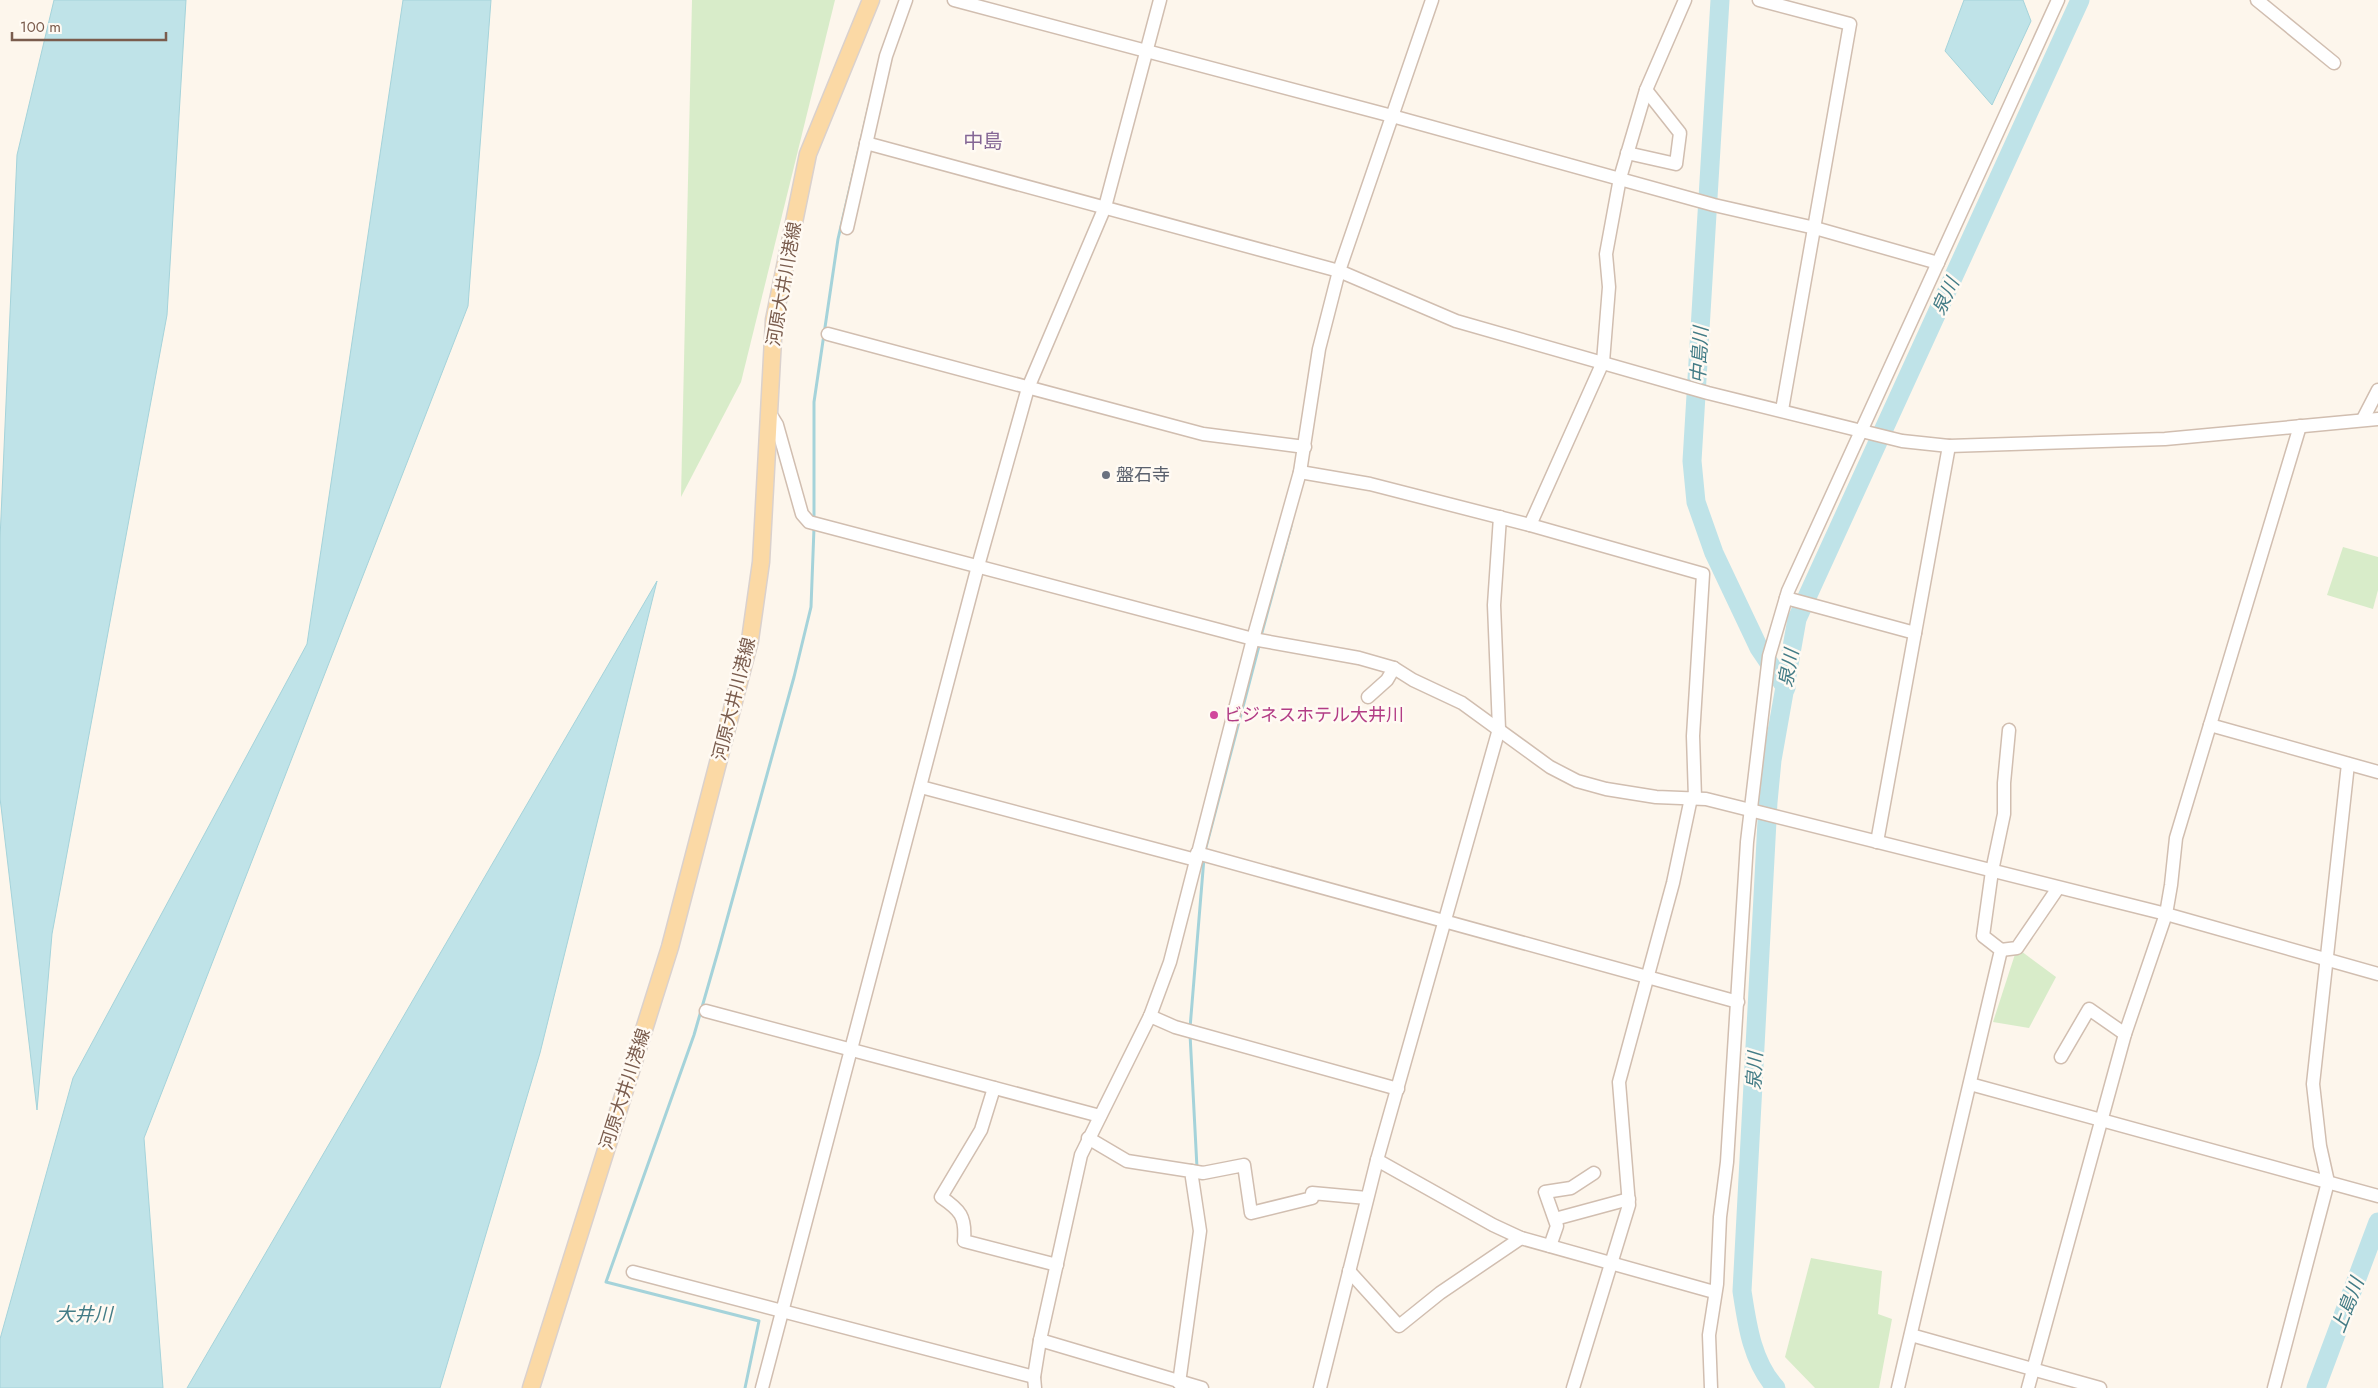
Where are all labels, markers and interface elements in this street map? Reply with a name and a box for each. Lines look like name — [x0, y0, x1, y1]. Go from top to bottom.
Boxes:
scale bar — [12, 10, 166, 42]
text: 100 m — [20, 16, 61, 38]
district label: 中島 — [963, 127, 1003, 156]
street label: 河原大井川港線 — [760, 220, 808, 348]
water label: 泉川 — [1925, 271, 1967, 319]
water label: 中島川 — [1685, 324, 1715, 384]
place label: 盤石寺 — [1116, 462, 1170, 488]
marker: 盤石寺 — [1100, 469, 1112, 481]
street label: 河原大井川港線 — [706, 635, 762, 763]
water label: 泉川 — [1772, 645, 1805, 689]
place label: ビジネスホテル大井川 — [1224, 702, 1404, 728]
marker: ビジネスホテル大井川 — [1208, 709, 1220, 721]
street label: 河原大井川港線 — [593, 1025, 657, 1153]
water label: 泉川 — [1740, 1049, 1769, 1091]
water label: 上島川 — [2325, 1272, 2371, 1337]
water label: 大井川 — [55, 1301, 114, 1328]

